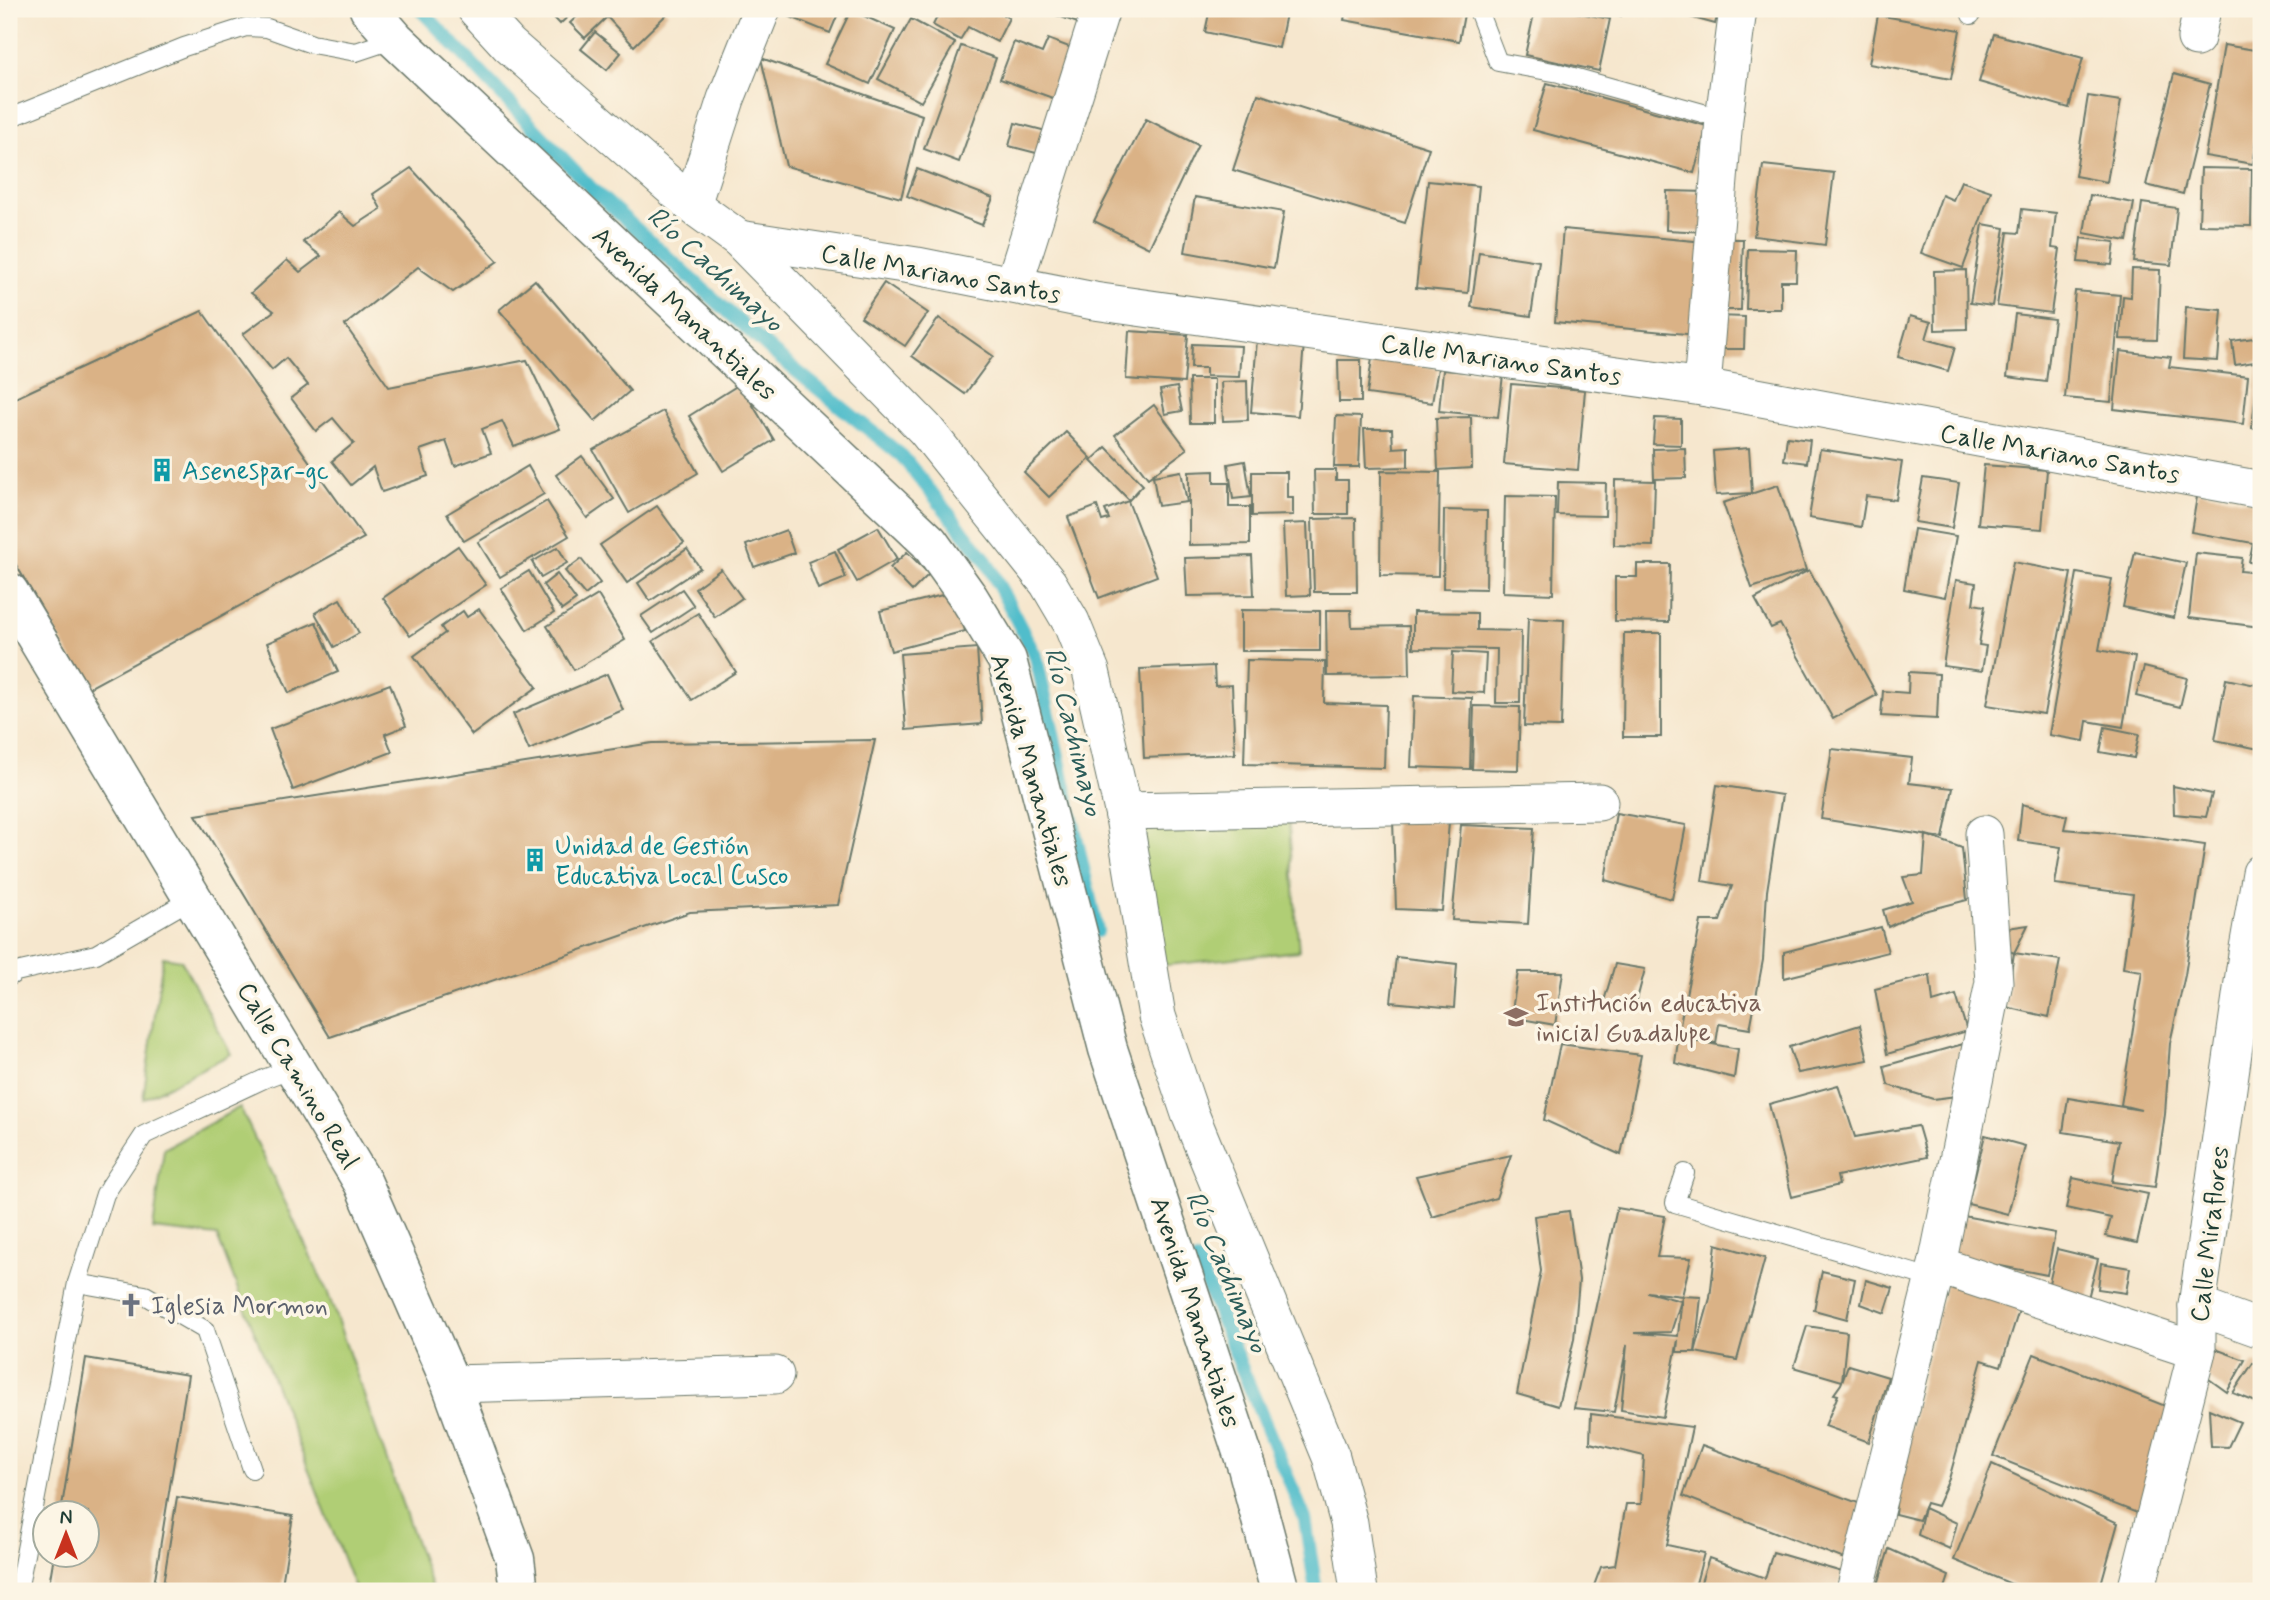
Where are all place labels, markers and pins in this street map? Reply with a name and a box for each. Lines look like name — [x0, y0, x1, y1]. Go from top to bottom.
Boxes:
place label: Asenespar-gc — [182, 455, 329, 489]
building icon: Asenespar-gc — [148, 456, 176, 484]
place label: Unidad de Gestión Educativa Local Cusco — [555, 830, 788, 894]
building icon: Unidad de Gestión Educativa Local Cusco — [521, 846, 549, 874]
place label: Institución educativa inicial Guadalupe — [1536, 987, 1762, 1051]
school or university icon: Institución educativa inicial Guadalupe — [1502, 1003, 1530, 1031]
place label: Iglesia Mormon — [151, 1290, 328, 1324]
church icon: Iglesia Mormon — [117, 1291, 145, 1319]

